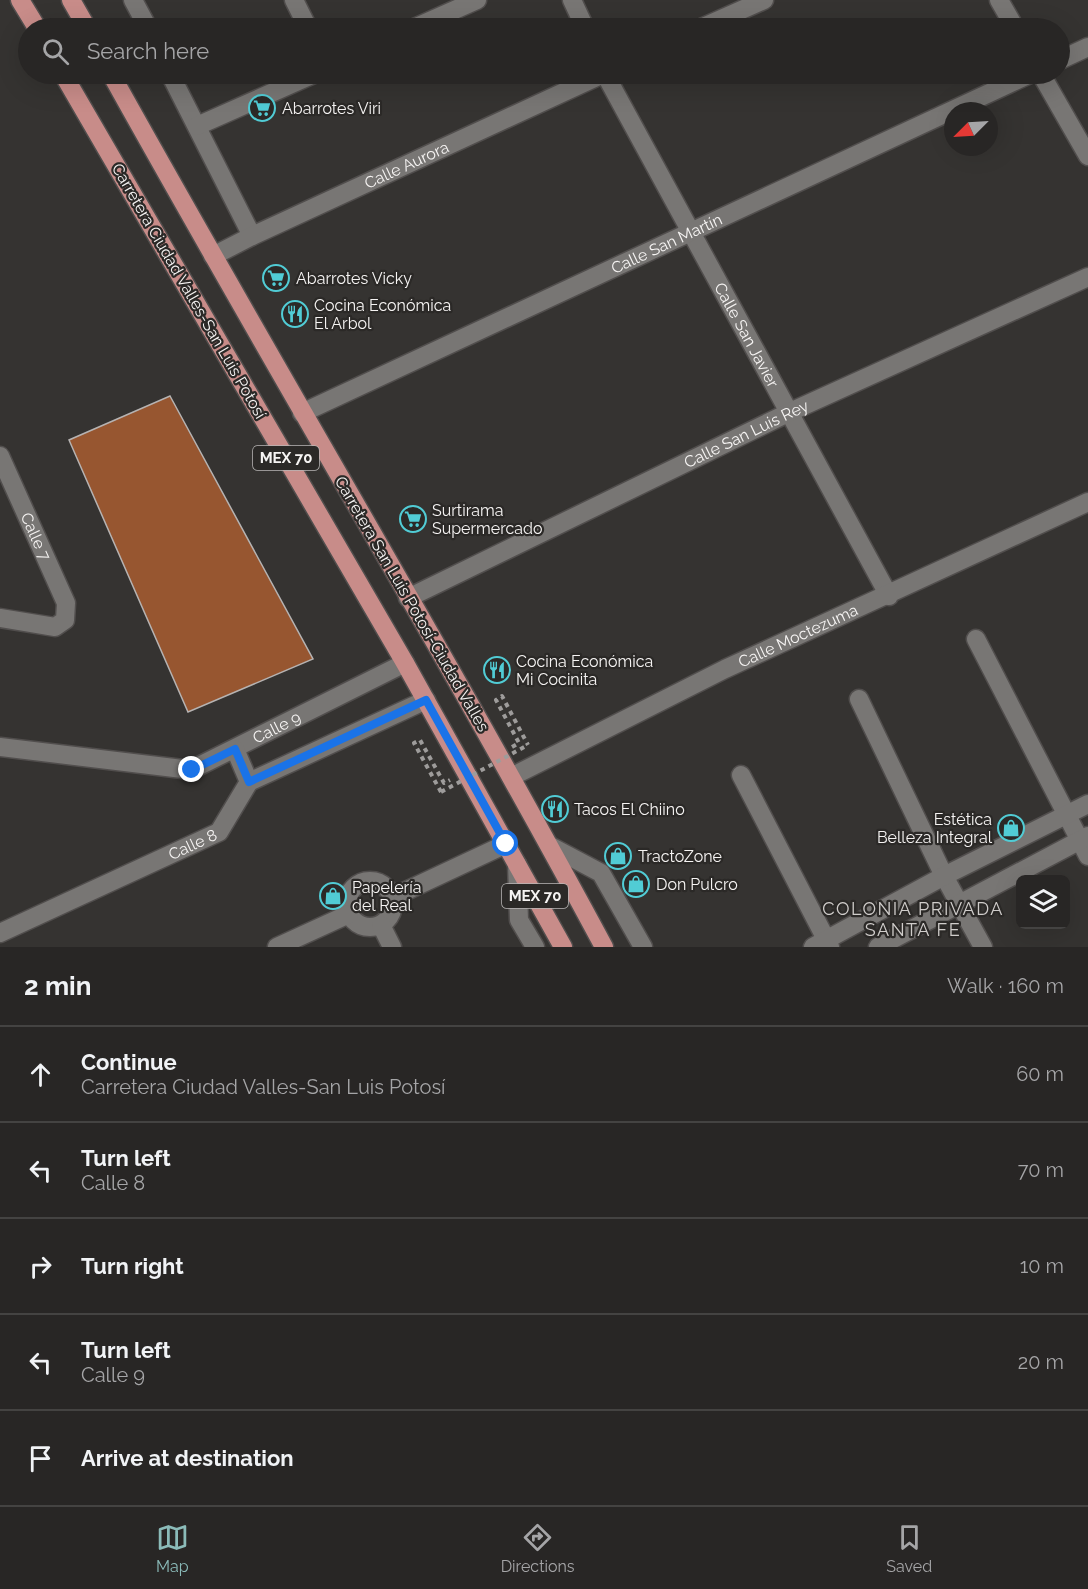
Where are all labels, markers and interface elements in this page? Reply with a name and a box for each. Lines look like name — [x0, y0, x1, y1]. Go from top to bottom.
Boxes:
search box — [18, 18, 1070, 84]
icon: search — [39, 35, 72, 68]
text: Search here — [87, 38, 209, 64]
supermarket icon: Abarrotes Viri — [247, 93, 277, 123]
place label: Abarrotes Viri — [282, 99, 381, 118]
north arrow — [944, 102, 998, 156]
street label: Calle Aurora — [361, 137, 452, 192]
street label: Carretera Ciudad Valles-San Luis Potosí — [108, 160, 270, 422]
street label: Calle San Martín — [608, 209, 725, 277]
supermarket icon: Abarrotes Vicky — [261, 263, 291, 293]
place label: Abarrotes Vicky — [296, 269, 412, 288]
street label: Calle San Javier — [711, 279, 783, 391]
place label: Cocina Económica El Arbol — [314, 296, 451, 333]
restaurant icon: Cocina Económica El Arbol — [280, 299, 310, 329]
street label: Calle San Luis Rey — [681, 395, 812, 472]
road number: MEX 70 — [253, 446, 319, 470]
street label: Carretera San Luis Potosí-Ciudad Valles — [331, 473, 493, 735]
place label: Surtirama Supermercado — [432, 501, 543, 538]
supermarket icon: Surtirama Supermercado — [398, 504, 428, 534]
street label: Calle 7 — [17, 509, 55, 564]
street label: Calle Moctezuma — [735, 600, 861, 671]
place label: Cocina Económica Mi Cocinita — [516, 652, 653, 689]
restaurant icon: Cocina Económica Mi Cocinita — [482, 655, 512, 685]
street label: Calle 9 — [249, 707, 304, 747]
route end — [178, 756, 204, 782]
restaurant icon: Tacos El Chiino — [540, 794, 570, 824]
place label: Tacos El Chiino — [574, 800, 685, 819]
place label: Estética Belleza Integral — [877, 810, 993, 847]
shop icon: Estética Belleza Integral — [996, 813, 1026, 843]
street label: Calle 8 — [165, 825, 220, 864]
route start — [492, 830, 518, 856]
shop icon: TractoZone — [603, 841, 633, 871]
place label: TractoZone — [638, 847, 722, 866]
shop icon: Don Pulcro — [621, 869, 651, 899]
place label: Don Pulcro — [656, 875, 738, 894]
map controls — [1016, 875, 1070, 929]
button: layers — [1016, 875, 1070, 929]
place label: Papelería del Real — [352, 878, 421, 915]
shop icon: Papelería del Real — [318, 881, 348, 911]
road number: MEX 70 — [502, 884, 568, 908]
district label: COLONIA PRIVADA SANTA FE — [822, 898, 1004, 940]
text: 2 min — [24, 971, 91, 1001]
text: Walk · 160 m — [947, 974, 1064, 998]
text: Continue — [81, 1049, 177, 1075]
icon: ahead — [24, 1058, 57, 1091]
text: 60 m — [1016, 1062, 1064, 1086]
text: Carretera Ciudad Valles-San Luis Potosí — [81, 1075, 445, 1099]
text: Turn left — [81, 1145, 171, 1171]
icon: left — [24, 1154, 57, 1187]
text: 70 m — [1018, 1158, 1064, 1182]
text: Calle 8 — [81, 1171, 145, 1195]
icon: right — [24, 1250, 57, 1283]
text: Turn right — [81, 1253, 184, 1279]
text: 10 m — [1020, 1254, 1064, 1278]
text: Turn left — [81, 1337, 171, 1363]
icon: left — [24, 1346, 57, 1379]
text: 20 m — [1018, 1350, 1064, 1374]
text: Calle 9 — [81, 1363, 145, 1387]
icon: arrive — [24, 1442, 57, 1475]
text: Arrive at destination — [81, 1445, 294, 1471]
tab: Map — [156, 1521, 189, 1576]
tab: Directions — [501, 1521, 575, 1576]
tab: Saved — [886, 1521, 932, 1576]

